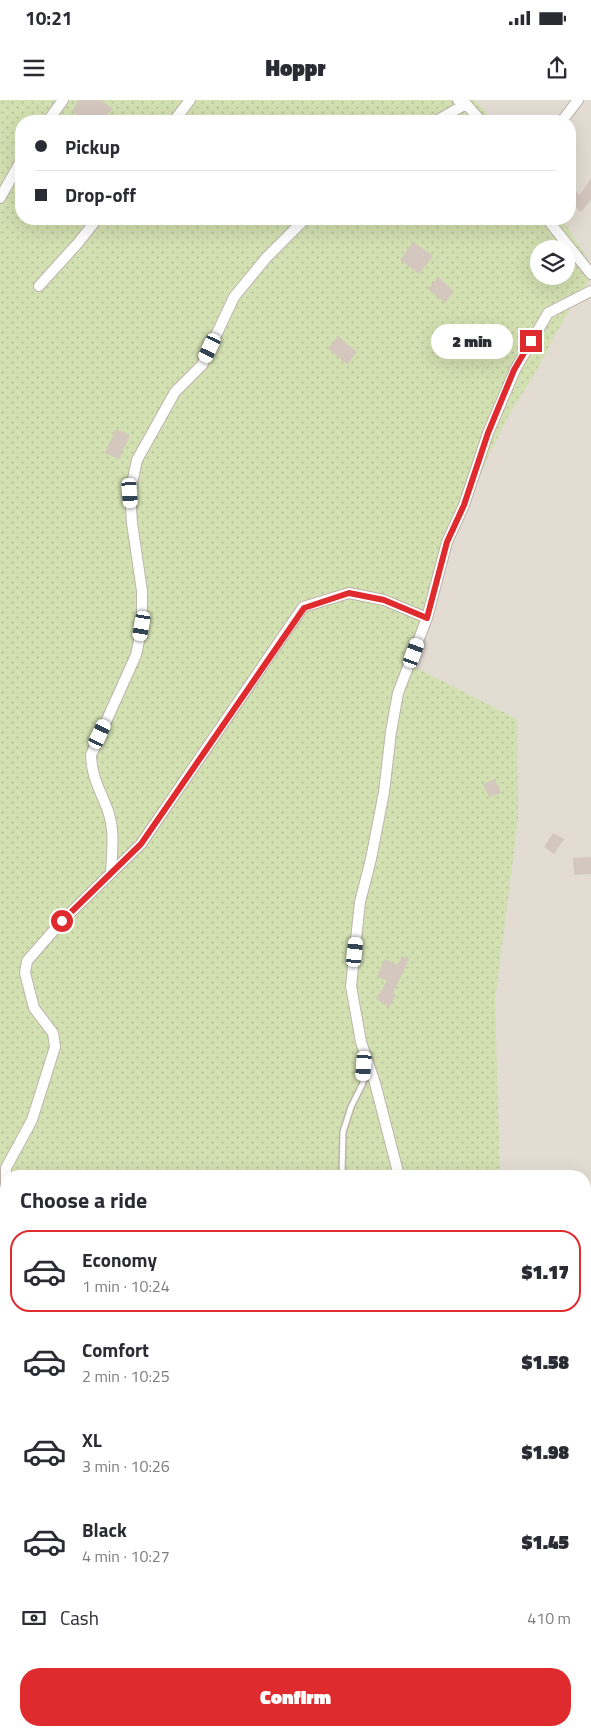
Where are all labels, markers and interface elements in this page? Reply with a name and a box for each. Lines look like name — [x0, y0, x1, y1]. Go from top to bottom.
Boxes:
text: 10:21 — [25, 3, 72, 32]
text: Hoppr — [266, 51, 326, 85]
icon: menu — [20, 54, 48, 82]
icon: share — [543, 54, 571, 82]
text: Pickup — [65, 132, 120, 161]
text: Drop-off — [65, 180, 136, 209]
map controls — [530, 240, 575, 285]
button: layers — [530, 240, 575, 285]
callout: 2 min — [431, 324, 514, 358]
text: 2 min — [452, 329, 492, 353]
route end — [520, 330, 542, 352]
car — [196, 331, 223, 365]
car — [121, 478, 138, 508]
car — [132, 610, 151, 642]
car — [401, 636, 426, 670]
car — [86, 717, 113, 751]
route start — [51, 910, 73, 932]
car — [345, 936, 364, 968]
car — [355, 1051, 372, 1081]
text: Choose a ride — [20, 1183, 147, 1217]
text: Economy — [82, 1245, 157, 1274]
icon: car — [22, 1249, 67, 1294]
text: $1.17 — [522, 1257, 569, 1286]
text: 1 min · 10:24 — [82, 1274, 170, 1298]
text: Comfort — [82, 1335, 149, 1364]
icon: car — [22, 1339, 67, 1384]
text: $1.58 — [522, 1347, 569, 1376]
text: 2 min · 10:25 — [82, 1364, 170, 1388]
text: XL — [82, 1425, 102, 1454]
icon: car — [22, 1429, 67, 1474]
text: $1.98 — [522, 1437, 569, 1466]
text: 3 min · 10:26 — [82, 1454, 170, 1478]
text: Black — [82, 1515, 127, 1544]
icon: car — [22, 1519, 67, 1564]
text: $1.45 — [522, 1527, 569, 1556]
text: 4 min · 10:27 — [82, 1544, 170, 1568]
text: Cash — [60, 1603, 99, 1632]
icon: cash — [20, 1604, 48, 1632]
text: 410 m — [527, 1606, 571, 1630]
button: Confirm — [20, 1668, 571, 1726]

